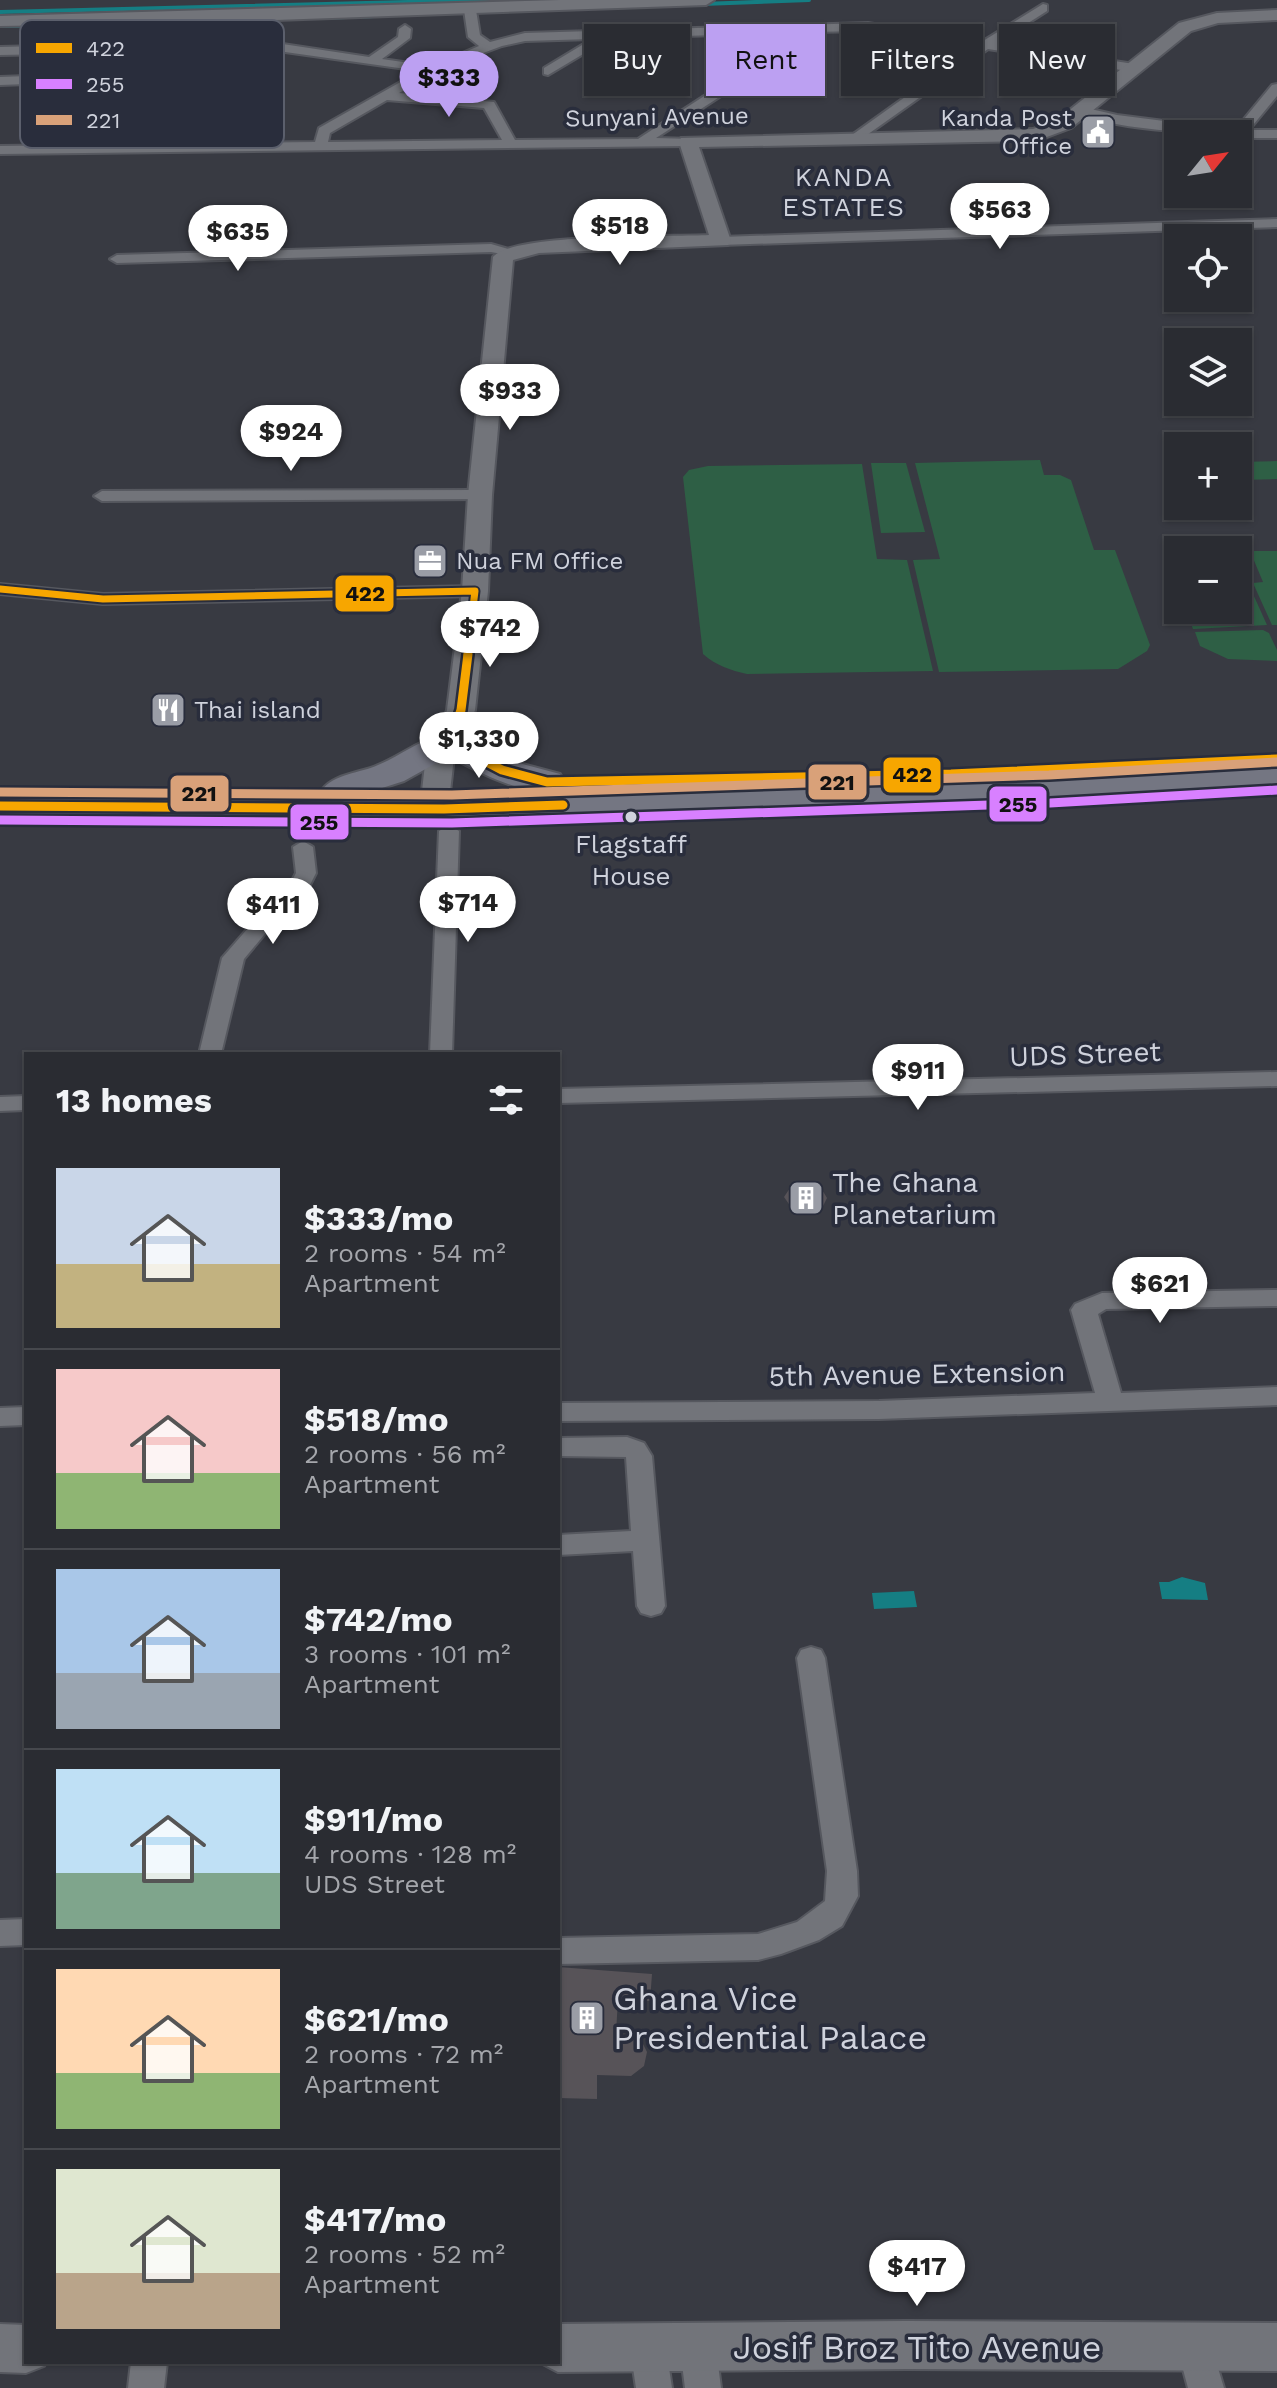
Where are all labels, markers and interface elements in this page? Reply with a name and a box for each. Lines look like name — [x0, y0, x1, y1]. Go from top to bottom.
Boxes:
legend — [20, 20, 284, 148]
chip: Buy — [584, 24, 690, 96]
chip: Rent — [706, 24, 825, 96]
chip: Filters — [841, 24, 983, 96]
chip: New — [999, 24, 1115, 96]
text: 422 — [86, 36, 125, 61]
pin: $333 — [402, 51, 496, 119]
text: $333 — [418, 62, 480, 92]
text: 255 — [86, 72, 124, 97]
street label: Sunyani Avenue — [565, 101, 749, 133]
place label: Kanda Post Office — [940, 104, 1072, 160]
text: 221 — [86, 108, 120, 133]
public building icon: Kanda Post Office — [1079, 113, 1117, 151]
north arrow — [1164, 120, 1252, 208]
map controls — [1164, 120, 1252, 624]
district label: KANDA ESTATES — [782, 162, 906, 222]
pin: $563 — [953, 183, 1047, 251]
text: $563 — [968, 194, 1032, 224]
pin: $518 — [573, 199, 667, 267]
pin: $635 — [191, 205, 285, 273]
text: $518 — [590, 210, 650, 240]
text: $635 — [206, 216, 270, 246]
button: locate — [1164, 224, 1252, 312]
button: layers — [1164, 328, 1252, 416]
pin: $933 — [463, 364, 557, 432]
text: $933 — [478, 375, 542, 405]
pin: $924 — [244, 405, 338, 473]
text: $924 — [259, 416, 323, 446]
button: + — [1164, 432, 1252, 520]
button: − — [1164, 536, 1252, 624]
office icon: Nua FM Office — [411, 542, 449, 580]
place label: Nua FM Office — [456, 547, 623, 575]
line badge: 422 — [334, 574, 395, 613]
text: 422 — [345, 581, 385, 606]
pin: $742 — [443, 601, 537, 669]
text: $742 — [459, 612, 521, 642]
restaurant icon: Thai island — [149, 691, 187, 729]
place label: Thai island — [194, 696, 321, 724]
pin: $1,330 — [414, 712, 544, 780]
text: $1,330 — [438, 723, 521, 753]
line badge: 422 — [882, 756, 942, 794]
text: 422 — [892, 762, 932, 787]
line badge: 221 — [807, 763, 868, 801]
text: 221 — [819, 770, 855, 795]
line badge: 221 — [169, 774, 230, 813]
text: 221 — [181, 781, 217, 806]
line badge: 255 — [988, 785, 1048, 823]
text: 255 — [999, 792, 1037, 817]
line badge: 255 — [289, 803, 350, 841]
marker: Flagstaff House — [623, 809, 639, 825]
text: 255 — [300, 810, 338, 835]
place label: Flagstaff House — [575, 829, 688, 891]
pin: $714 — [421, 876, 515, 944]
pin: $411 — [226, 878, 320, 946]
text: $714 — [438, 887, 498, 917]
text: $411 — [245, 889, 301, 919]
street label: UDS Street — [1009, 1035, 1162, 1073]
pin: $911 — [871, 1044, 965, 1112]
text: $911 — [890, 1055, 946, 1085]
icon: filters — [484, 1078, 528, 1122]
text: 13 homes — [56, 1080, 212, 1120]
place label: The Ghana Planetarium — [832, 1166, 997, 1231]
building icon: The Ghana Planetarium — [787, 1179, 825, 1217]
text: $333/mo — [304, 1198, 453, 1238]
icon: home — [120, 1200, 216, 1296]
text: 2 rooms · 54 m² — [304, 1238, 506, 1268]
pin: $621 — [1113, 1257, 1207, 1325]
text: Apartment — [304, 1268, 440, 1298]
text: $621 — [1130, 1268, 1190, 1298]
street label: 5th Avenue Extension — [768, 1355, 1066, 1393]
text: $518/mo — [304, 1399, 449, 1439]
icon: home — [120, 1401, 216, 1497]
text: 2 rooms · 56 m² — [304, 1439, 506, 1469]
text: Apartment — [304, 1469, 440, 1499]
text: $742/mo — [304, 1599, 453, 1639]
icon: home — [120, 1601, 216, 1697]
text: 3 rooms · 101 m² — [304, 1639, 511, 1669]
text: Apartment — [304, 1669, 440, 1699]
text: $911/mo — [304, 1799, 443, 1839]
icon: home — [120, 1801, 216, 1897]
text: 4 rooms · 128 m² — [304, 1839, 516, 1869]
text: UDS Street — [304, 1869, 445, 1899]
place label: Ghana Vice Presidential Palace — [613, 1978, 927, 2057]
text: $621/mo — [304, 1999, 449, 2039]
building icon: Ghana Vice Presidential Palace — [568, 1999, 606, 2037]
icon: home — [120, 2001, 216, 2097]
text: 2 rooms · 72 m² — [304, 2039, 503, 2069]
text: Apartment — [304, 2069, 440, 2099]
text: $417/mo — [304, 2199, 446, 2239]
icon: home — [120, 2201, 216, 2297]
text: 2 rooms · 52 m² — [304, 2239, 505, 2269]
pin: $417 — [870, 2240, 964, 2308]
text: $417 — [887, 2251, 947, 2281]
text: Apartment — [304, 2269, 440, 2299]
street label: Josif Broz Tito Avenue — [733, 2327, 1101, 2367]

